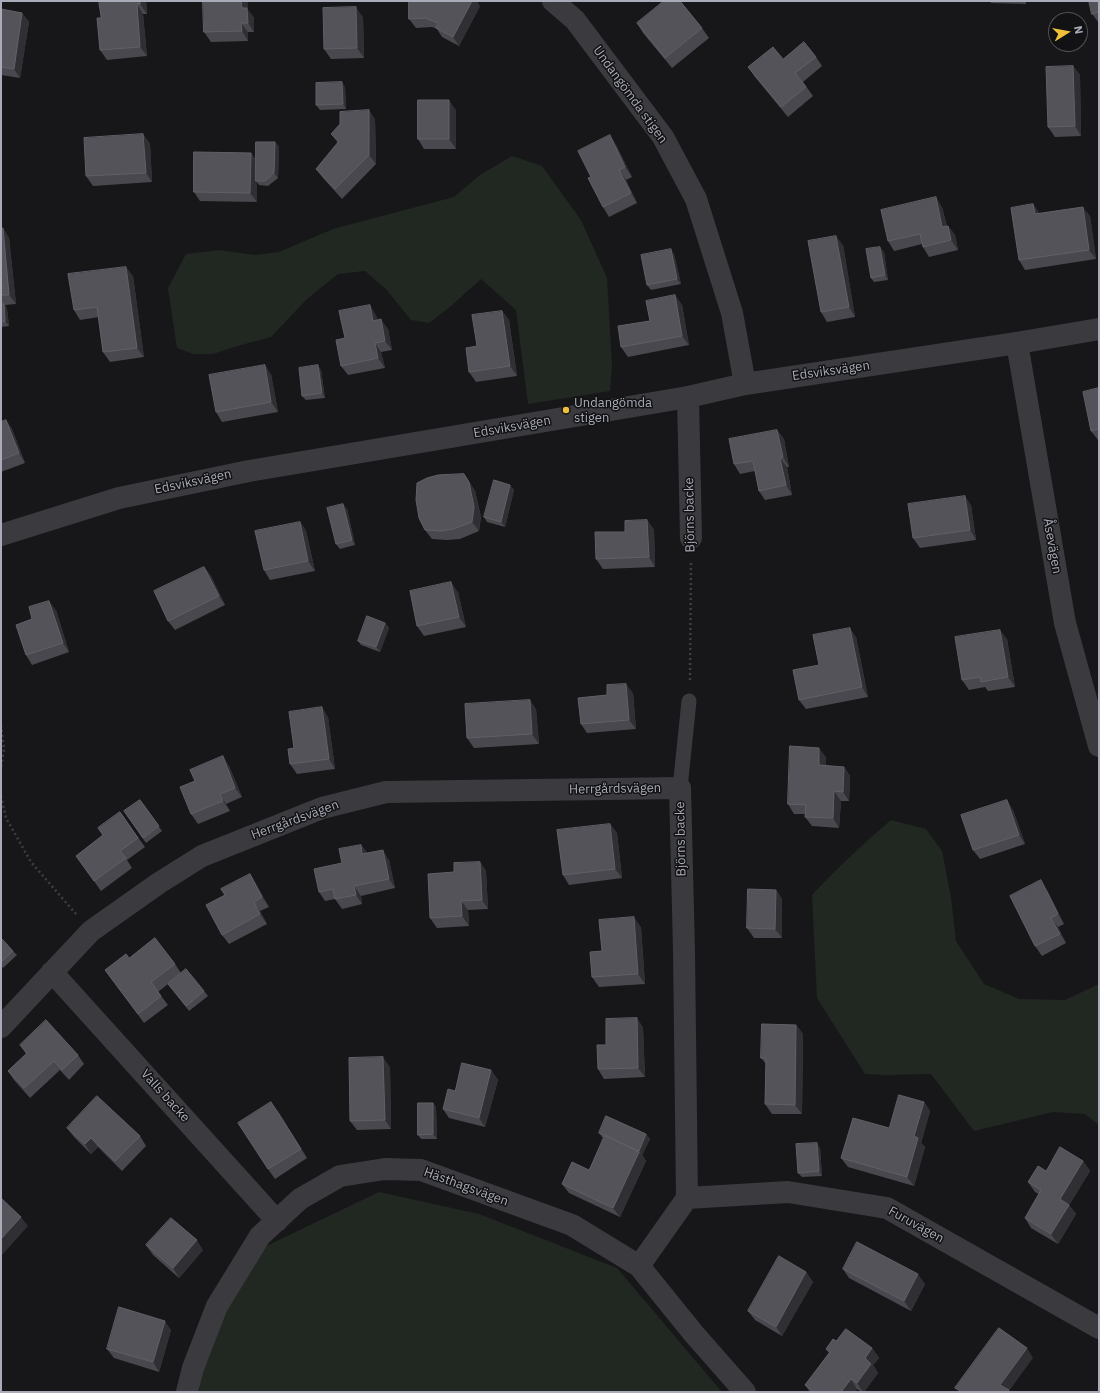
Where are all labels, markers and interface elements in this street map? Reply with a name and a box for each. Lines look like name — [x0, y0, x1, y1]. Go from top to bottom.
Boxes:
north arrow — [1048, 12, 1088, 52]
text: N — [1071, 25, 1086, 35]
street label: Undangömda stigen — [589, 43, 671, 147]
street label: Edsviksvägen — [791, 358, 871, 384]
place label: Undangömda stigen — [574, 395, 652, 426]
marker: Undangömda stigen — [561, 405, 571, 415]
street label: Edsviksvägen — [472, 413, 552, 441]
street label: Edsviksvägen — [153, 466, 233, 498]
street label: Björns backe — [682, 477, 698, 553]
street label: Åsevägen — [1039, 517, 1065, 575]
street label: Herrgårdsvägen — [569, 780, 661, 798]
street label: Herrgårdsvägen — [249, 797, 341, 843]
street label: Björns backe — [673, 801, 689, 877]
street label: Valls backe — [137, 1066, 193, 1126]
street label: Hästhagsvägen — [422, 1164, 510, 1210]
street label: Furuvägen — [886, 1203, 946, 1247]

